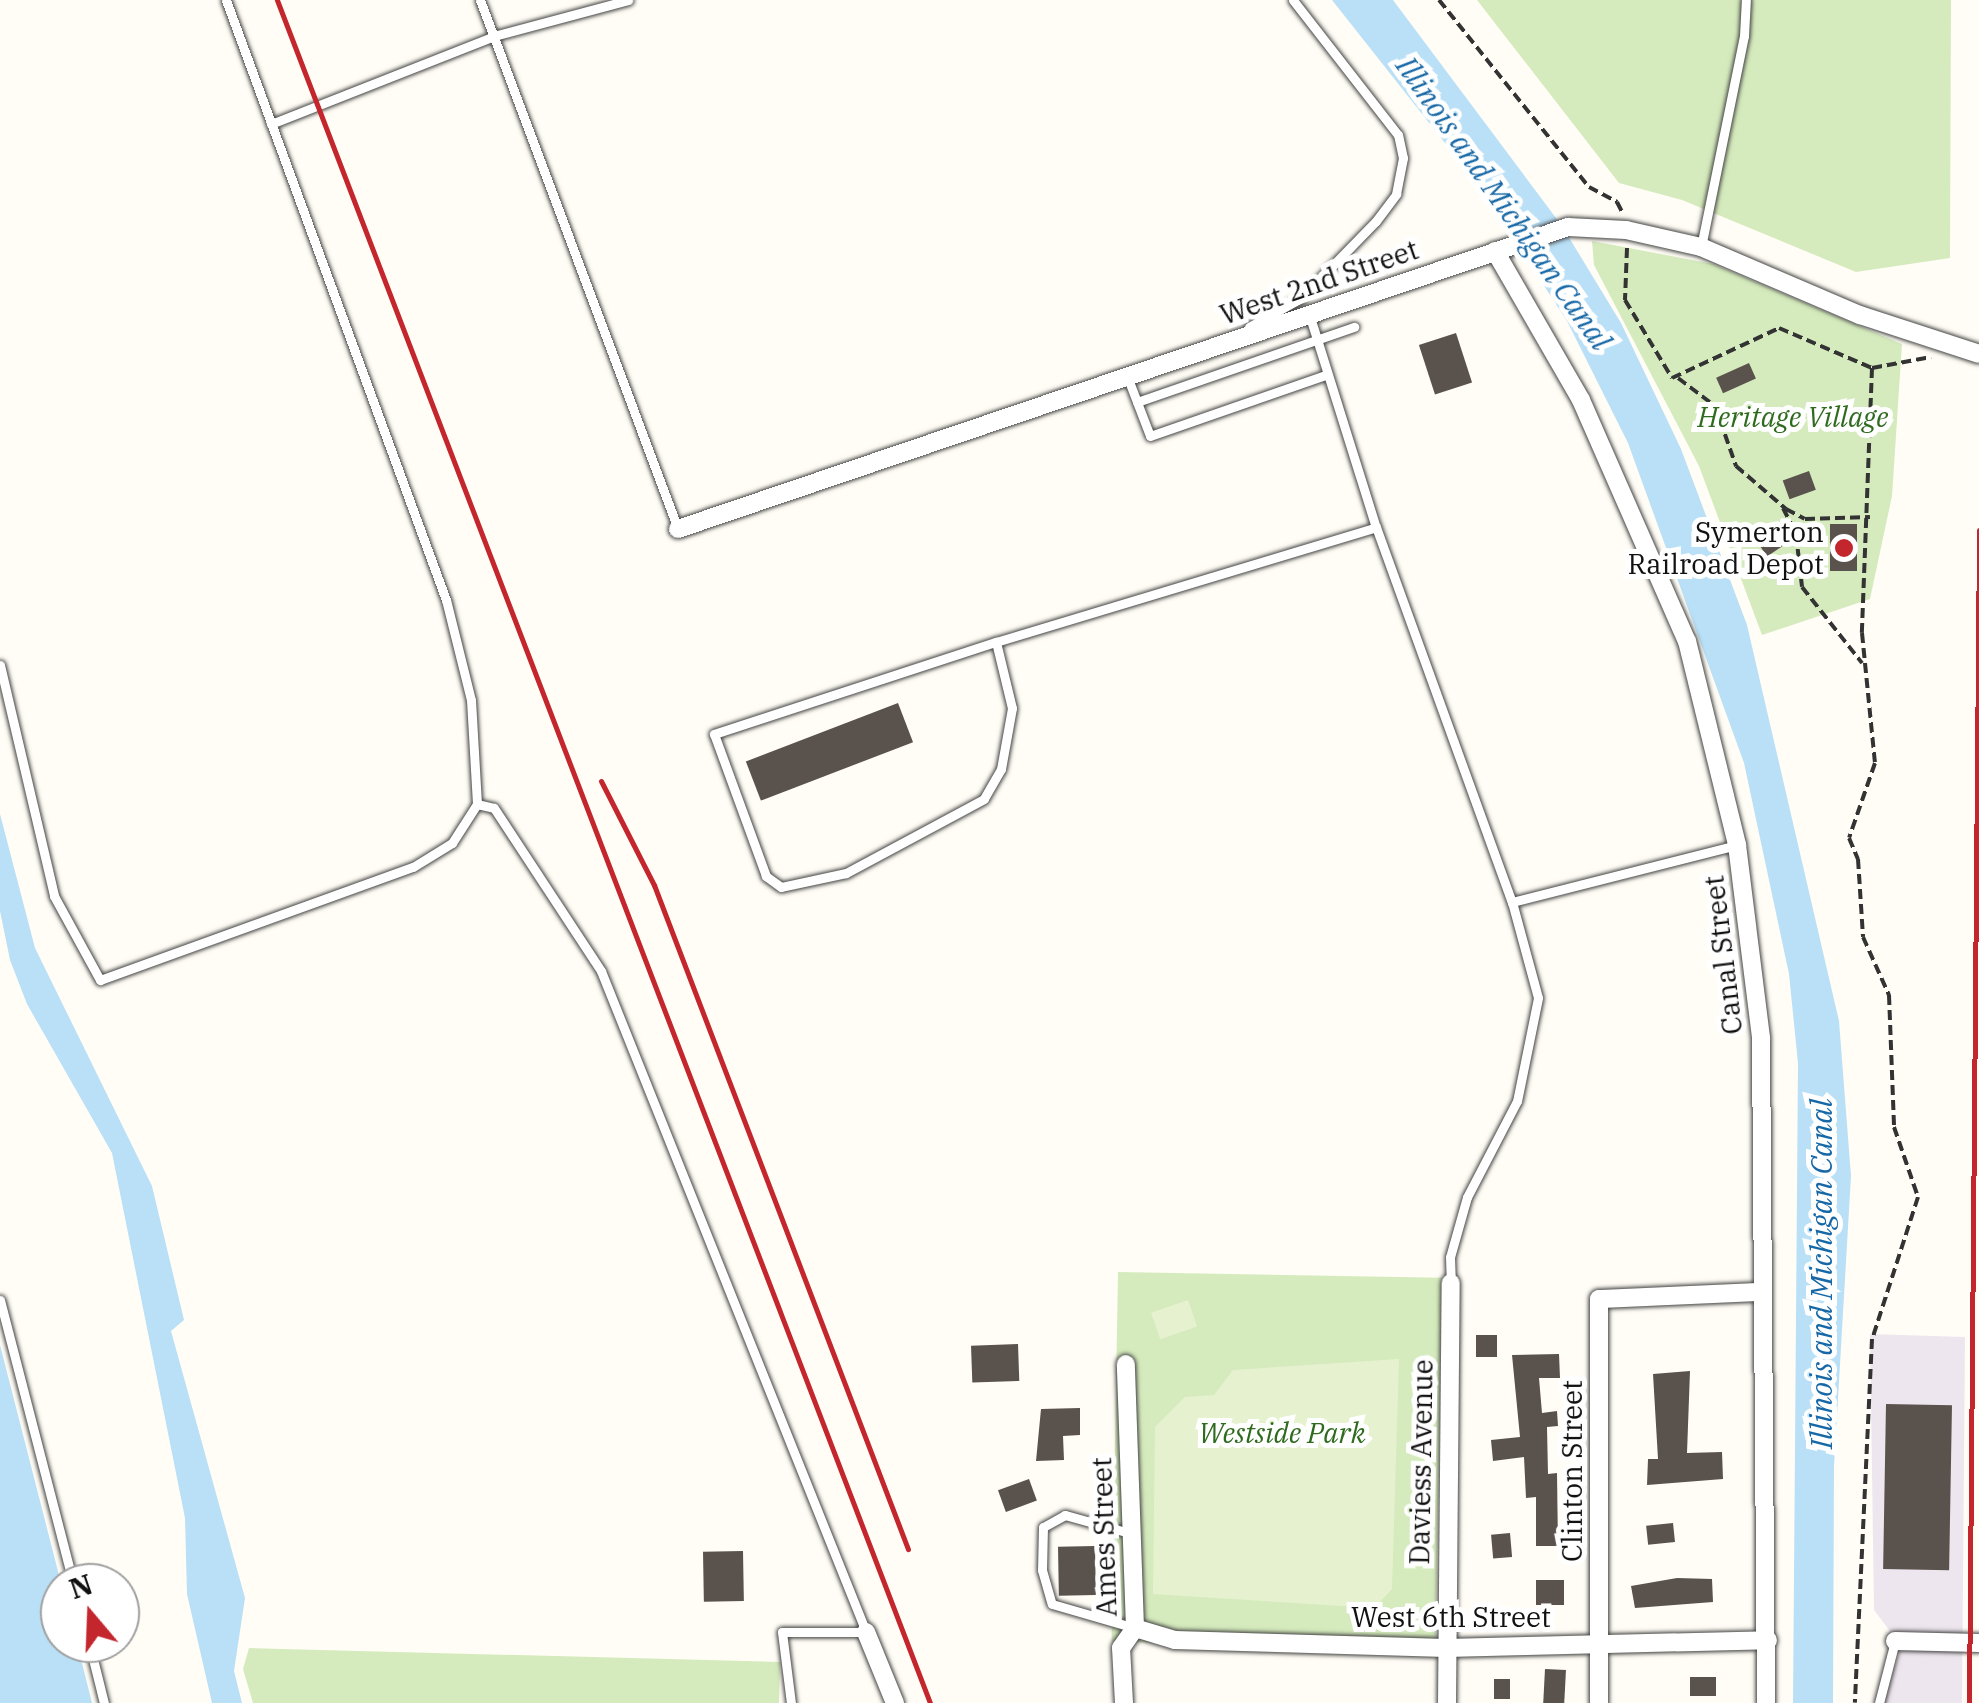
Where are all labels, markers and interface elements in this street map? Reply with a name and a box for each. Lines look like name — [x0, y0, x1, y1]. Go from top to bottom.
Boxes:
water label: Illinois and Michigan Canal — [1389, 49, 1619, 357]
street label: West 2nd Street — [1215, 232, 1423, 332]
park label: Heritage Village — [1698, 400, 1888, 434]
place label: Symerton Railroad Depot — [1627, 515, 1824, 581]
marker: Symerton Railroad Depot — [1833, 537, 1855, 559]
street label: Canal Street — [1697, 874, 1749, 1036]
water label: Illinois and Michigan Canal — [1803, 1099, 1839, 1449]
street label: Daviess Avenue — [1402, 1359, 1440, 1565]
street label: Clinton Street — [1555, 1380, 1589, 1562]
park label: Westside Park — [1198, 1416, 1366, 1450]
street label: Ames Street — [1084, 1457, 1124, 1617]
north arrow — [40, 1563, 140, 1663]
text: N — [64, 1565, 97, 1607]
street label: West 6th Street — [1351, 1600, 1551, 1634]

